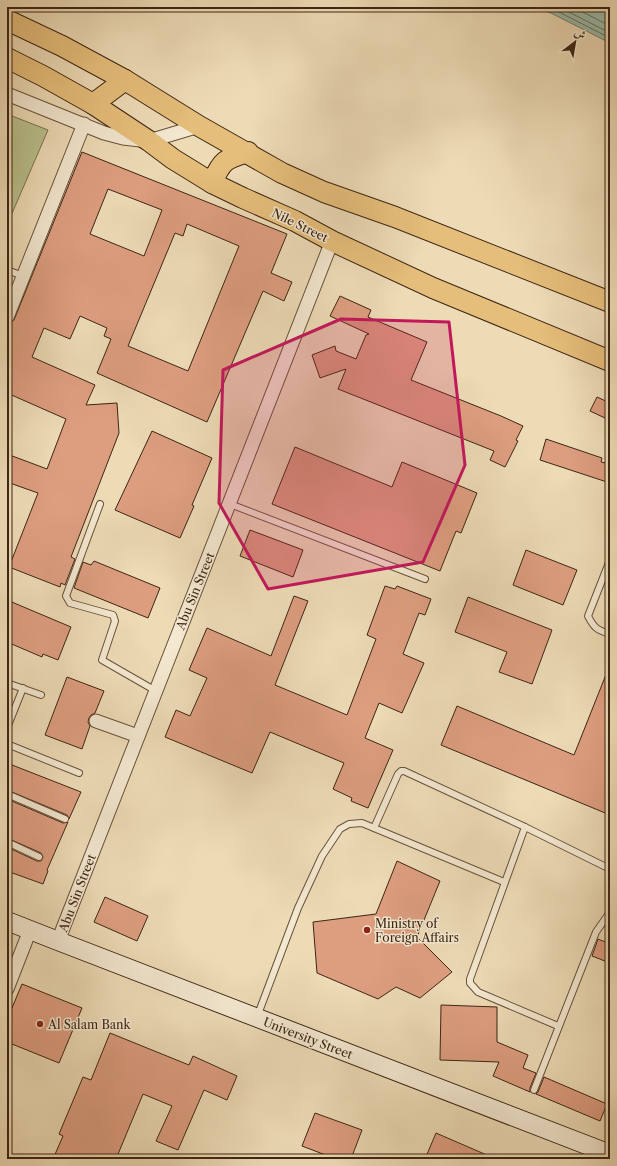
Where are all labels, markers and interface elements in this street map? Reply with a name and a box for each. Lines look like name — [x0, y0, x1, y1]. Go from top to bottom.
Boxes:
north arrow — [555, 22, 595, 62]
text: ش — [572, 25, 589, 42]
street label: Nile Street — [269, 205, 331, 245]
street label: Abu Sin Street — [172, 549, 218, 633]
street label: Abu Sin Street — [55, 851, 99, 935]
place label: Ministry of Foreign Affairs — [375, 916, 459, 945]
marker: Ministry of Foreign Affairs — [362, 925, 372, 935]
street label: University Street — [261, 1014, 356, 1062]
place label: Al Salam Bank — [47, 1017, 132, 1032]
marker: Al Salam Bank — [35, 1019, 45, 1029]

